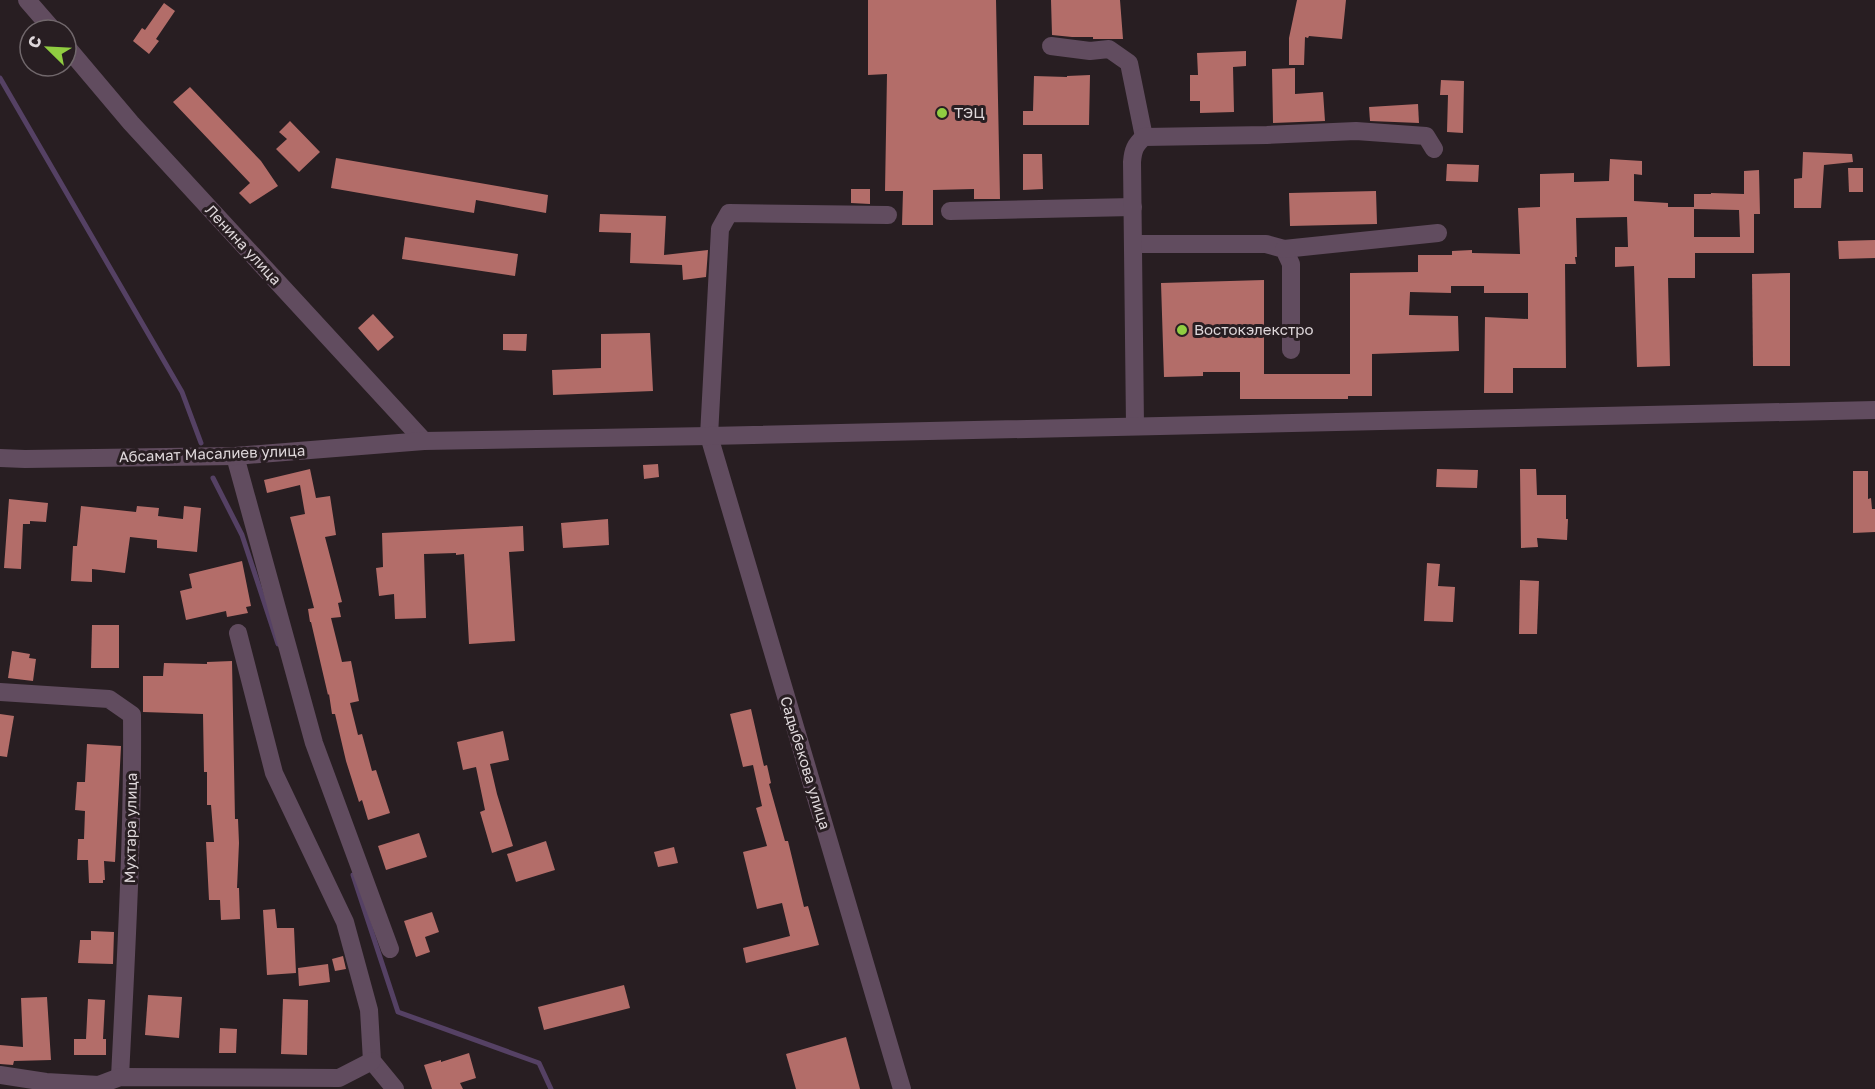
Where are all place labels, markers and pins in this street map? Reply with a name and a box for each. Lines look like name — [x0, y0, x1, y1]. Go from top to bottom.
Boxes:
place label: ТЭЦ — [954, 103, 985, 121]
marker: ТЭЦ — [935, 106, 949, 120]
place label: Востокэлекстро — [1194, 320, 1313, 338]
marker: Востокэлекстро — [1175, 323, 1189, 337]

